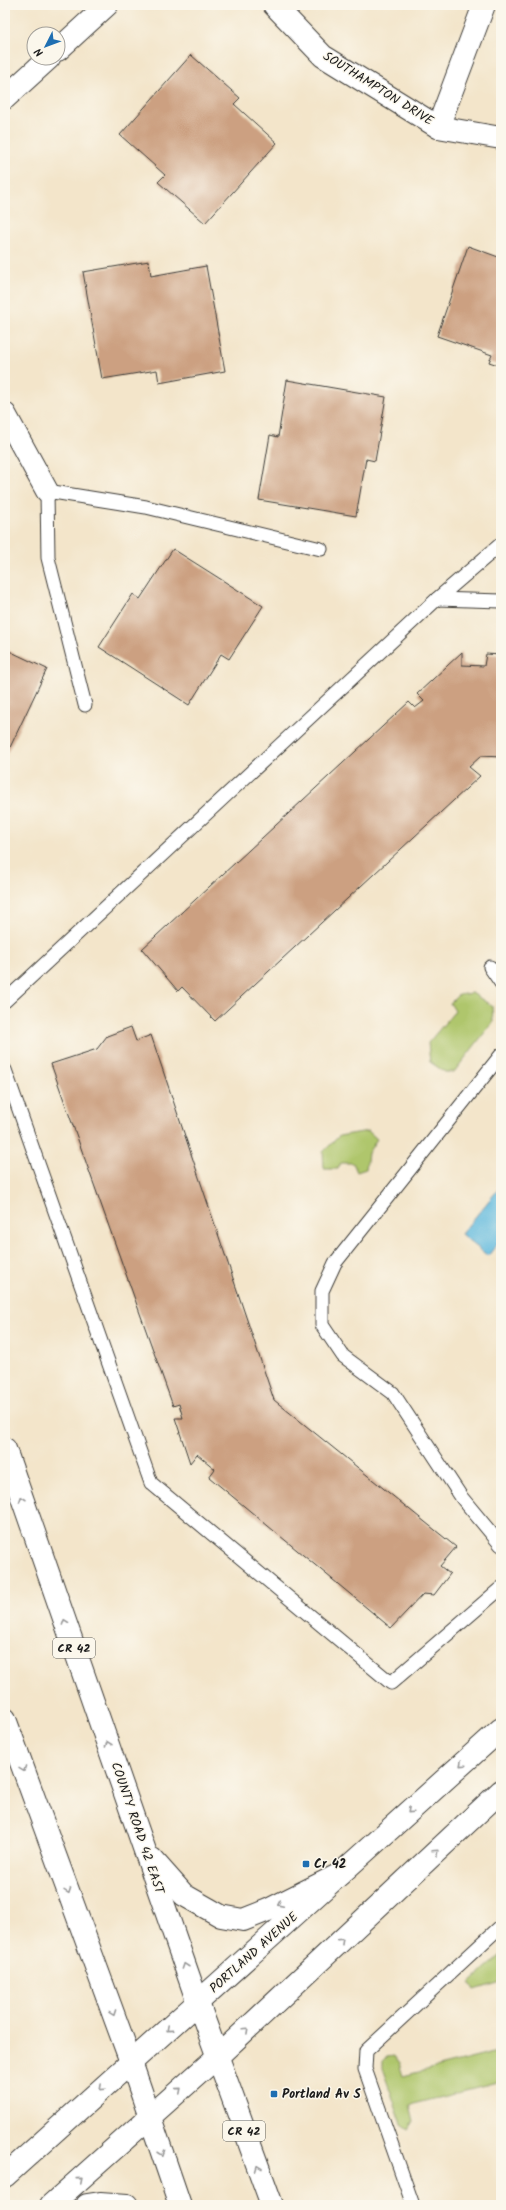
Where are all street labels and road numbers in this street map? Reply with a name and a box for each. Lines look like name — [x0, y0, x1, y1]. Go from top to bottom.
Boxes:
street label: SOUTHAMPTON DRIVE — [319, 46, 438, 132]
road number: CR 42 — [53, 1638, 95, 1658]
street label: COUNTY ROAD 42 EAST — [105, 1759, 170, 1898]
street label: PORTLAND AVENUE — [205, 1907, 304, 1999]
road number: CR 42 — [223, 2121, 265, 2141]

